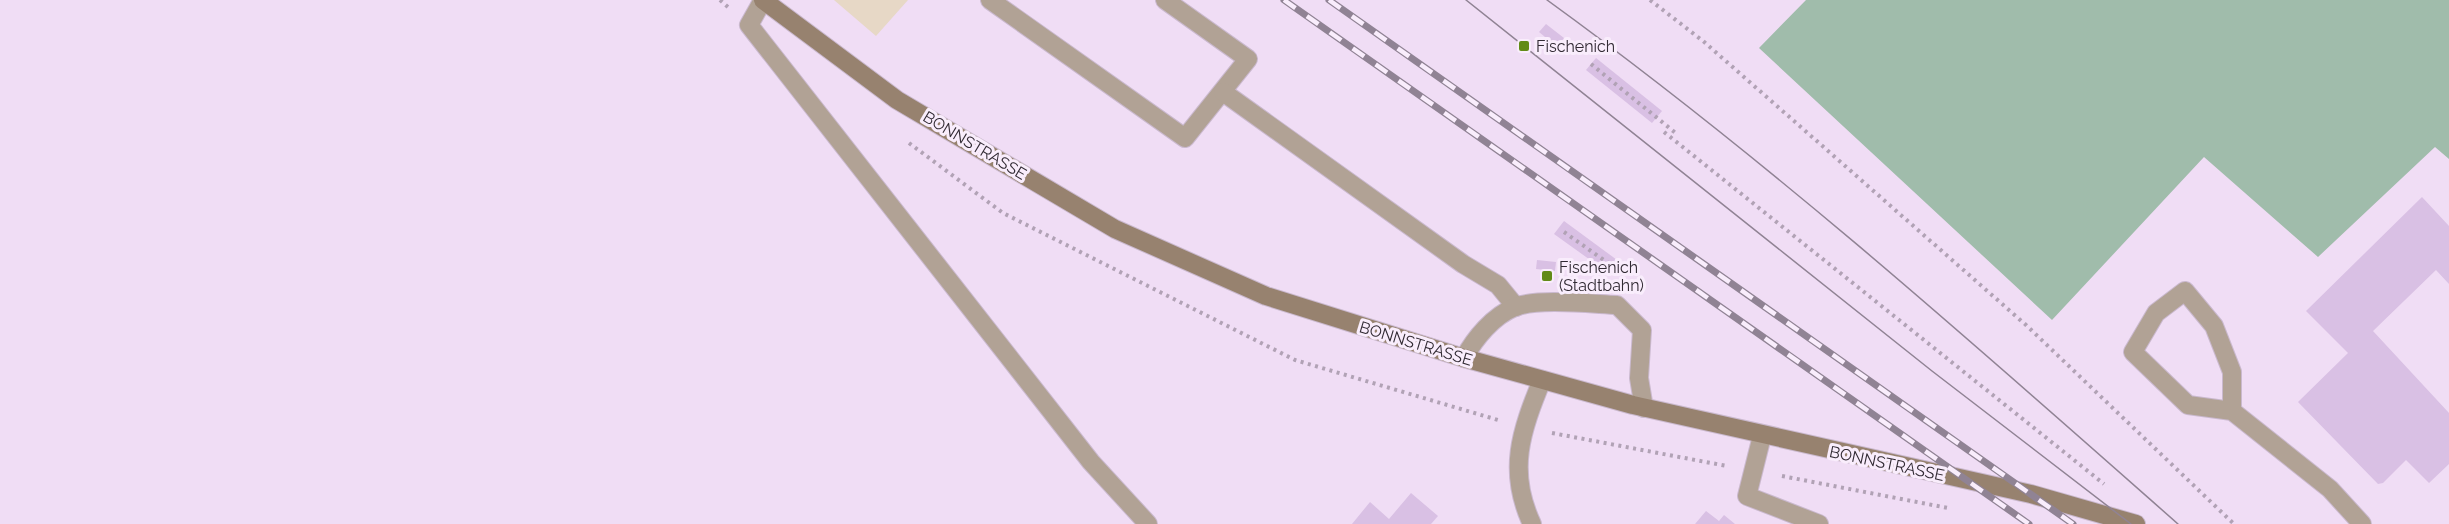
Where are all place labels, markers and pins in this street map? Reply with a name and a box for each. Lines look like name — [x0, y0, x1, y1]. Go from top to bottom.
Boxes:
place label: Fischenich — [1536, 37, 1615, 56]
marker: Fischenich — [1517, 39, 1531, 53]
place label: Fischenich (Stadtbahn) — [1559, 258, 1644, 295]
marker: Fischenich (Stadtbahn) — [1540, 269, 1554, 283]

